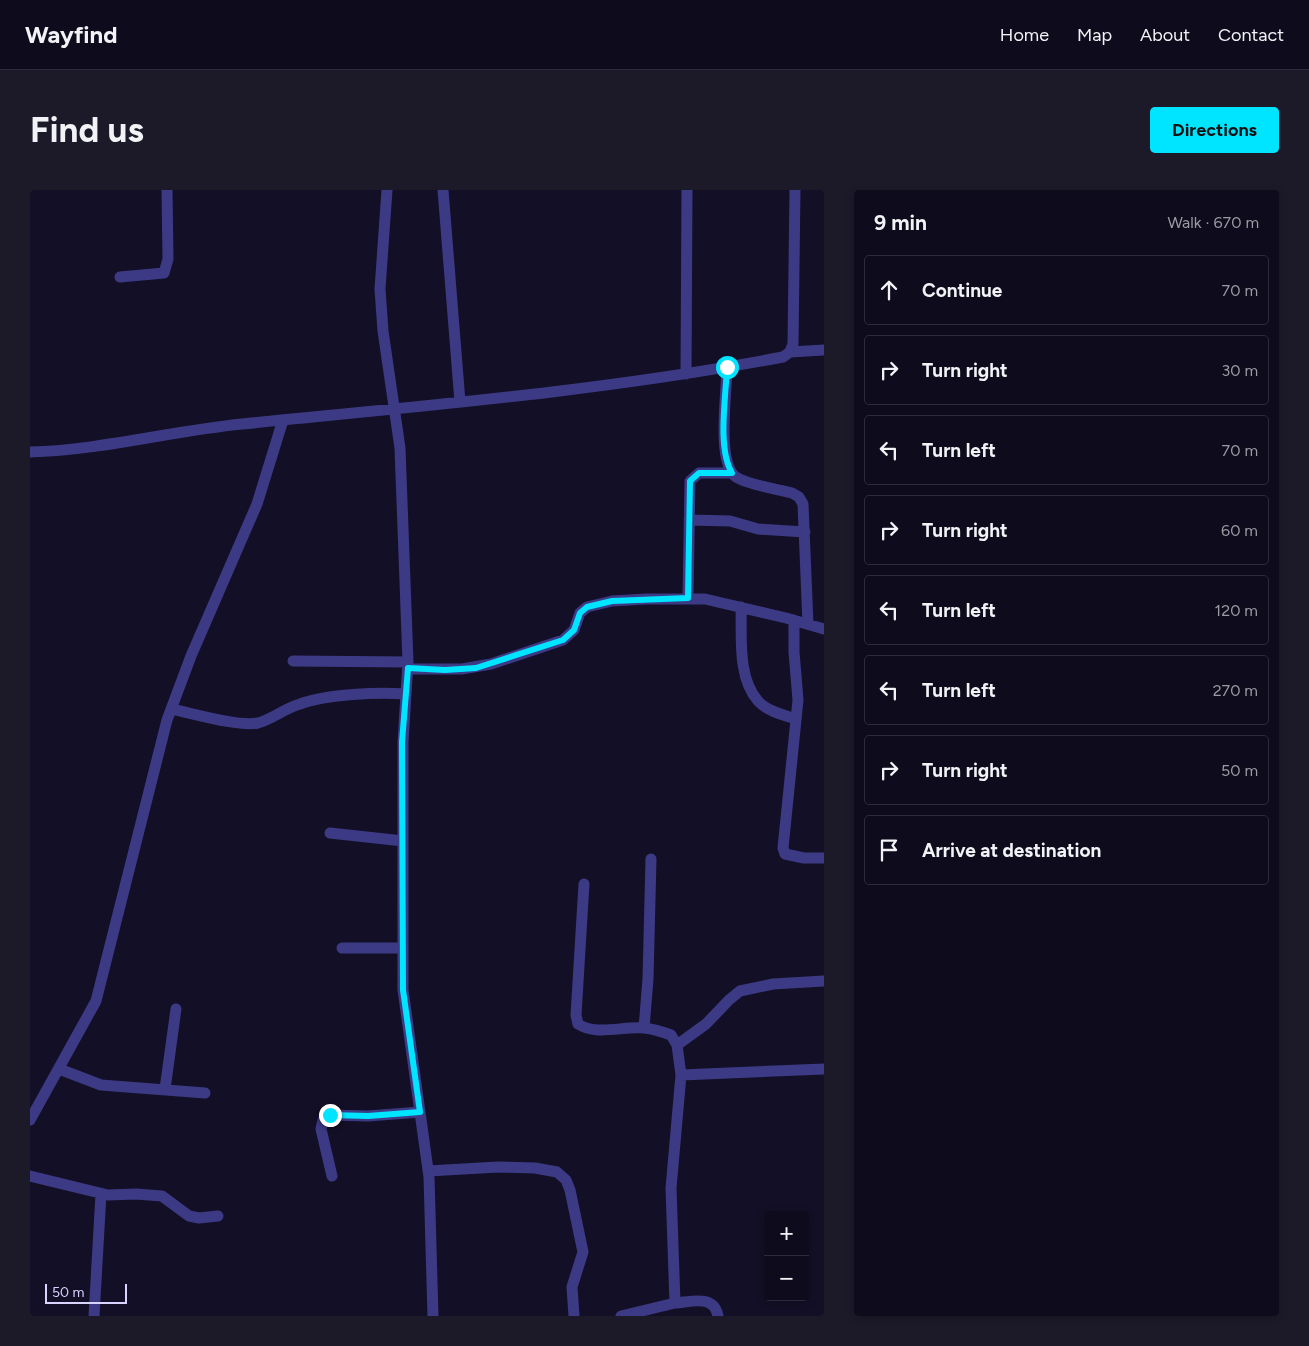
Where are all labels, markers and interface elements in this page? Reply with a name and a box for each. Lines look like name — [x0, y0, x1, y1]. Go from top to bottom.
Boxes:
text: Wayfind — [25, 20, 118, 49]
text: Home — [1000, 24, 1049, 46]
text: Map — [1077, 24, 1112, 46]
text: About — [1140, 24, 1190, 46]
text: Contact — [1218, 24, 1284, 46]
button: Directions — [1150, 107, 1279, 153]
text: Find us — [30, 109, 144, 151]
text: 9 min — [874, 210, 927, 235]
text: Walk · 670 m — [1167, 213, 1259, 232]
icon: ahead — [875, 276, 903, 304]
text: Continue — [922, 279, 1002, 302]
text: 70 m — [1222, 281, 1258, 300]
route start — [716, 356, 739, 379]
icon: right — [875, 356, 903, 384]
text: Turn right — [922, 359, 1008, 382]
text: 30 m — [1221, 361, 1258, 380]
icon: left — [875, 436, 903, 464]
text: Turn left — [922, 439, 996, 462]
text: 70 m — [1222, 441, 1258, 460]
icon: right — [875, 516, 903, 544]
text: Turn right — [922, 519, 1008, 542]
text: 60 m — [1221, 521, 1258, 540]
icon: left — [875, 596, 903, 624]
text: Turn left — [922, 599, 996, 622]
text: 120 m — [1215, 601, 1258, 620]
icon: left — [875, 676, 903, 704]
text: Turn left — [922, 679, 996, 702]
text: 270 m — [1213, 681, 1258, 700]
icon: right — [875, 756, 903, 784]
text: Turn right — [922, 759, 1008, 782]
text: 50 m — [1221, 761, 1258, 780]
icon: arrive — [875, 836, 903, 864]
text: Arrive at destination — [922, 839, 1101, 862]
route end — [319, 1104, 342, 1127]
map controls — [764, 1211, 809, 1301]
button: + — [764, 1211, 809, 1256]
button: − — [764, 1256, 809, 1301]
scale bar — [45, 1281, 128, 1304]
text: 50 m — [52, 1284, 84, 1301]

